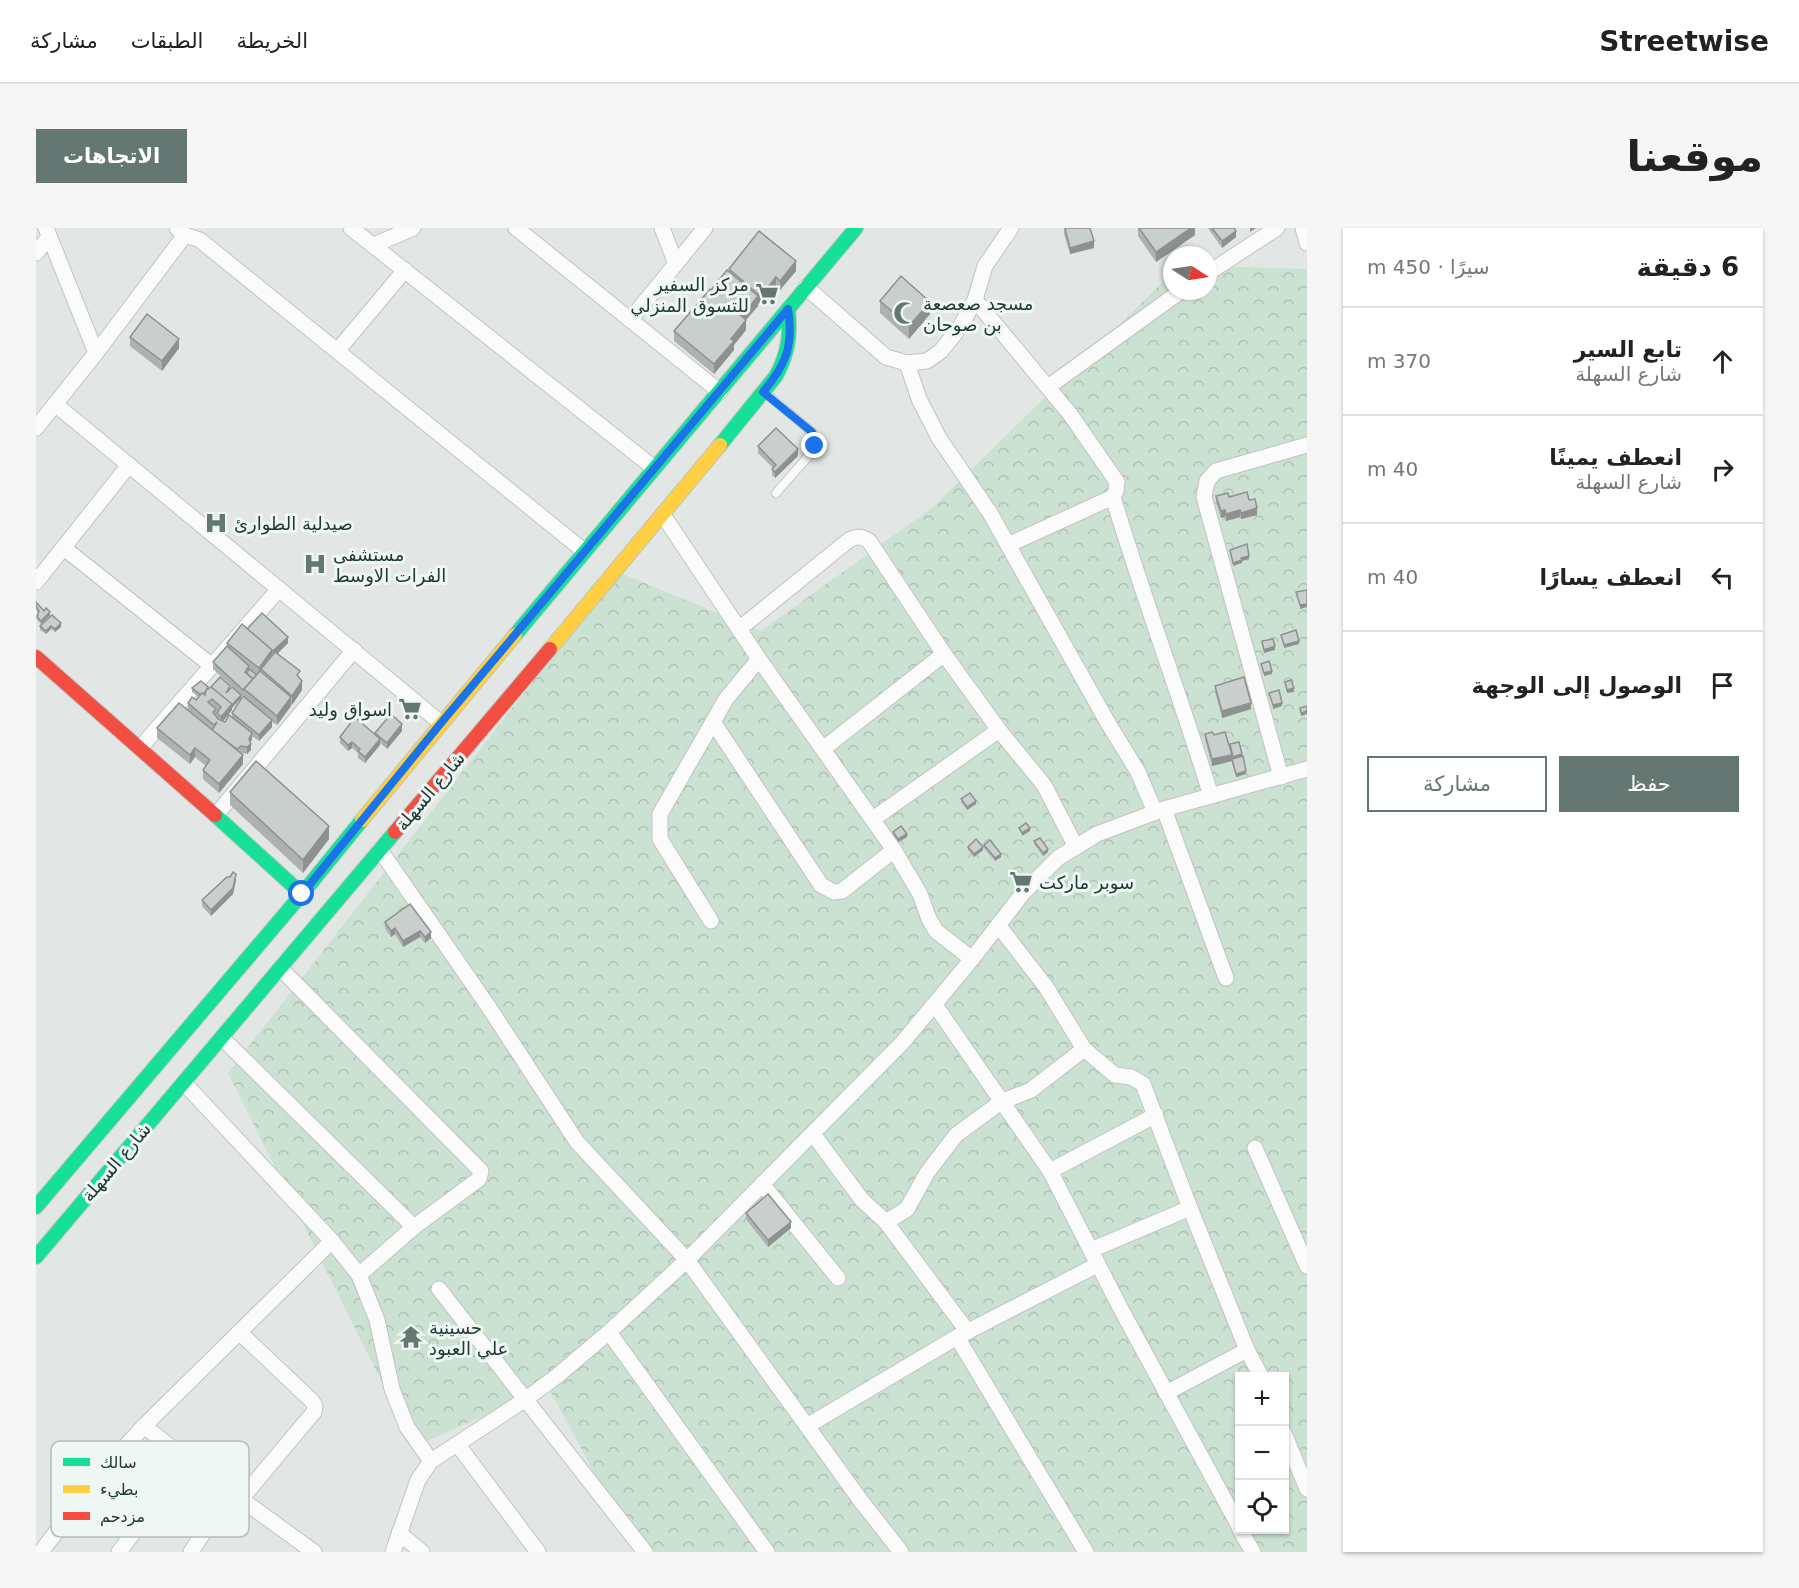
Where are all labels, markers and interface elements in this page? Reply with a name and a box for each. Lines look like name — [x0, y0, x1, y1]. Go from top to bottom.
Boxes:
text: Streetwise — [1599, 25, 1769, 58]
text: مشاركة — [30, 29, 98, 53]
text: الطبقات — [131, 29, 203, 53]
text: الخريطة — [236, 29, 308, 53]
button: الاتجاهات — [36, 129, 187, 183]
text: موقعنا — [1627, 132, 1763, 181]
north arrow — [1163, 246, 1217, 300]
text: 6 دقيقة — [1636, 252, 1739, 282]
text: سيرًا · 450 m — [1367, 255, 1490, 279]
place label: مركز السفير للتسوق المنزلي — [630, 274, 749, 317]
supermarket icon: مركز السفير للتسوق المنزلي — [754, 281, 780, 307]
place label: مسجد صعصعة بن صوحان — [923, 293, 1033, 336]
mosque icon: مسجد صعصعة بن صوحان — [892, 300, 918, 326]
text: تابع السير — [1574, 337, 1682, 362]
icon: ahead — [1706, 345, 1739, 378]
text: 370 m — [1367, 349, 1431, 373]
text: شارع السهلة — [1575, 362, 1682, 386]
route end — [801, 432, 827, 458]
text: انعطف يمينًا — [1549, 445, 1682, 470]
icon: right — [1706, 453, 1739, 486]
text: 40 m — [1367, 457, 1418, 481]
text: شارع السهلة — [1575, 470, 1682, 494]
hospital icon: صيدلية الطوارئ — [203, 510, 229, 536]
place label: صيدلية الطوارئ — [234, 513, 353, 535]
place label: مستشفى الفرات الاوسط — [333, 544, 446, 587]
hospital icon: مستشفى الفرات الاوسط — [302, 551, 328, 577]
icon: left — [1706, 561, 1739, 594]
text: 40 m — [1367, 565, 1418, 589]
text: انعطف يسارًا — [1539, 565, 1682, 590]
icon: arrive — [1706, 669, 1739, 702]
text: الوصول إلى الوجهة — [1472, 673, 1682, 698]
supermarket icon: اسواق وليد — [397, 696, 423, 722]
place label: اسواق وليد — [309, 699, 392, 721]
street label: شارع السهلة — [391, 747, 470, 835]
button: مشاركة — [1367, 756, 1547, 812]
button: حفظ — [1559, 756, 1739, 812]
supermarket icon: سوبر ماركت — [1008, 869, 1034, 895]
place label: سوبر ماركت — [1039, 872, 1134, 894]
route start — [288, 880, 314, 906]
street label: شارع السهلة — [77, 1118, 156, 1206]
place label: حسينية علي العبود — [429, 1317, 508, 1360]
temple icon: حسينية علي العبود — [398, 1324, 424, 1350]
map controls — [1235, 1372, 1289, 1534]
button: + — [1235, 1372, 1289, 1426]
button: − — [1235, 1426, 1289, 1480]
legend — [51, 1441, 249, 1537]
text: سالك — [100, 1453, 137, 1472]
text: بطيء — [100, 1480, 138, 1500]
button: locate — [1235, 1480, 1289, 1534]
text: مزدحم — [100, 1507, 145, 1527]

